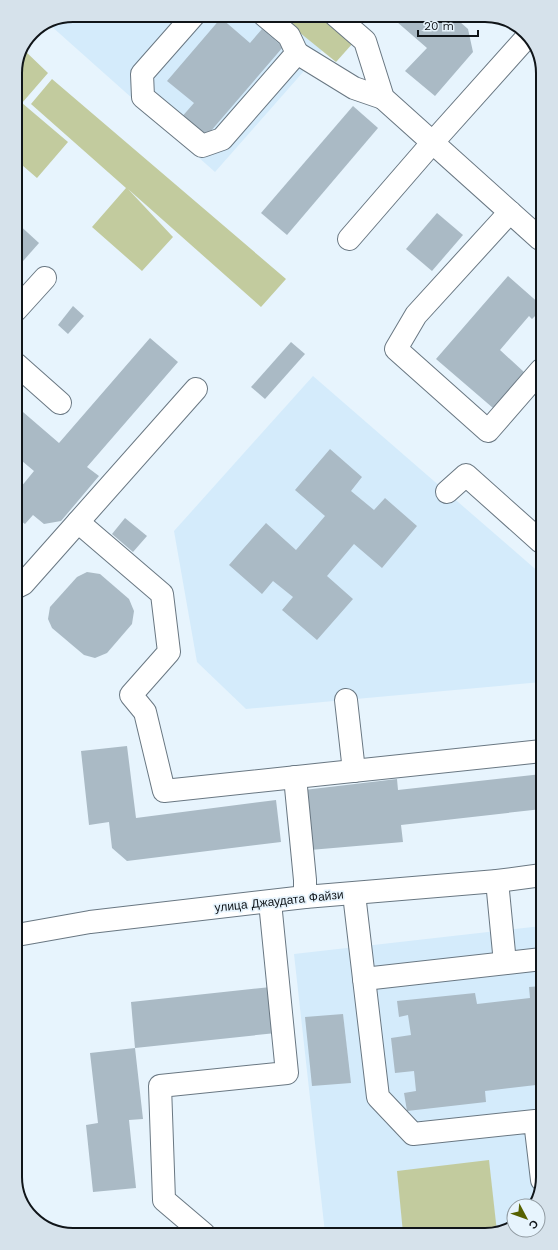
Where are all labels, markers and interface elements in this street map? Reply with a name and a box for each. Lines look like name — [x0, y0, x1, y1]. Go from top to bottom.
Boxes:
scale bar — [418, 12, 478, 38]
text: 20 m — [424, 19, 454, 33]
street label: улица Джаудата Файзи — [214, 887, 344, 915]
north arrow — [506, 1198, 546, 1238]
text: С — [526, 1217, 541, 1232]

